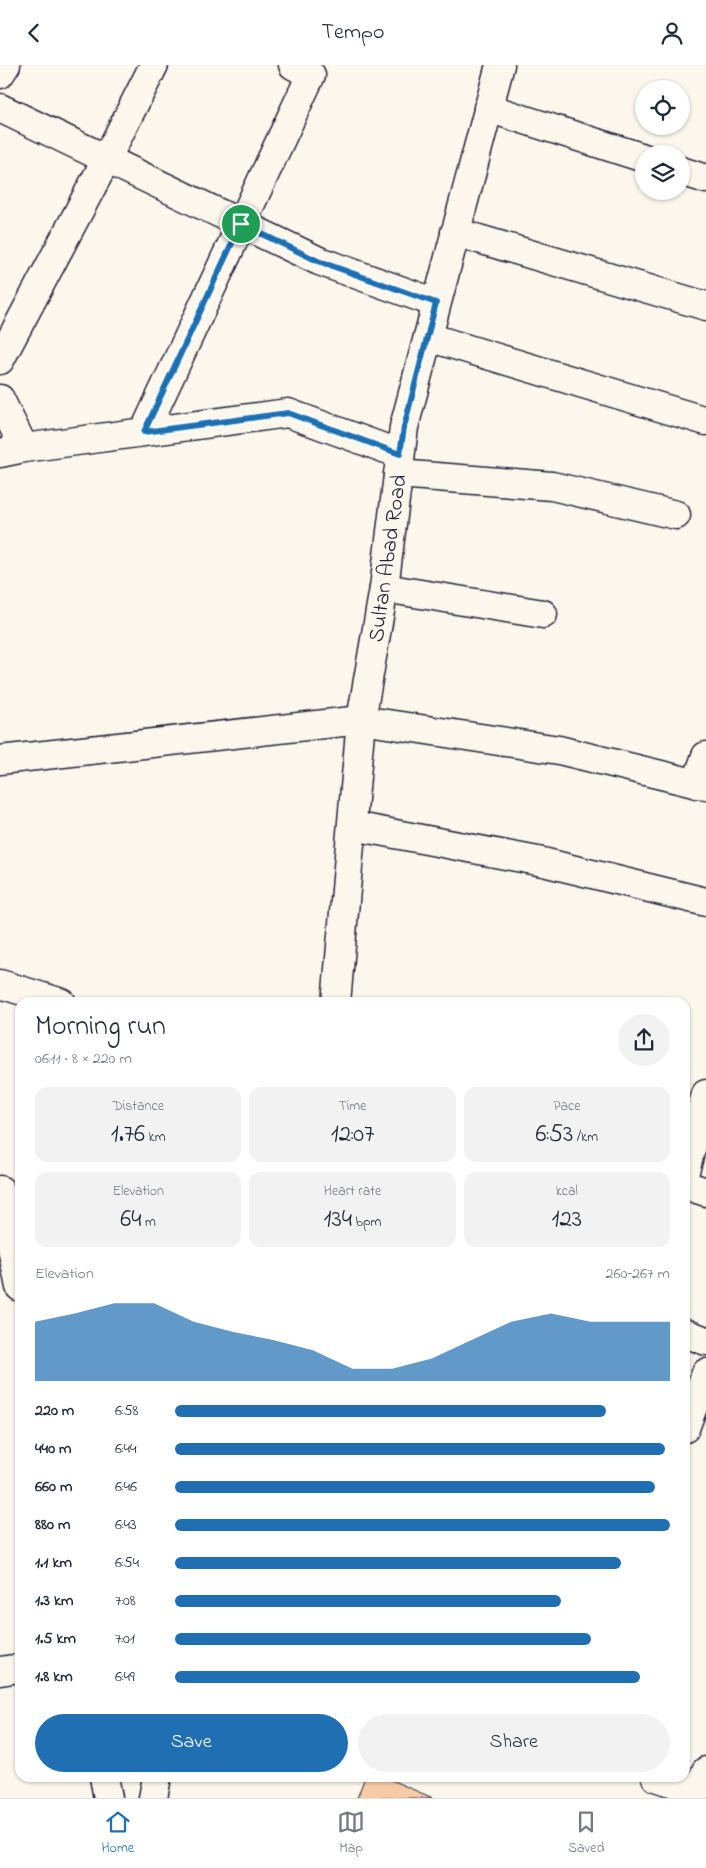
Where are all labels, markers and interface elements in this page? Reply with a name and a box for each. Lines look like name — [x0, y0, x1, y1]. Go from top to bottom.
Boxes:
text: Tempo — [322, 17, 384, 49]
icon: back — [20, 19, 48, 47]
icon: person — [658, 19, 686, 47]
map controls — [635, 80, 690, 200]
button: locate — [635, 80, 690, 135]
button: layers — [635, 145, 690, 200]
pin — [220, 203, 262, 245]
icon: arrive — [227, 210, 255, 238]
street label: Sultan Abad Road — [361, 473, 417, 644]
text: Morning run — [35, 1007, 166, 1048]
button: share — [618, 1014, 670, 1066]
text: 06:11 · 8 × 220 m — [35, 1047, 132, 1071]
text: Distance — [112, 1096, 164, 1117]
text: Time — [339, 1096, 366, 1117]
text: Pace — [553, 1096, 580, 1117]
text: 1.76 — [111, 1117, 145, 1153]
text: 12:07 — [331, 1117, 374, 1153]
text: 6:53 — [536, 1117, 573, 1153]
text: km — [145, 1127, 166, 1148]
text: /km — [573, 1127, 598, 1148]
text: Elevation — [112, 1181, 164, 1202]
text: Heart rate — [324, 1181, 381, 1202]
text: kcal — [556, 1181, 578, 1202]
text: 64 — [120, 1202, 142, 1238]
text: 134 — [324, 1202, 352, 1238]
text: 123 — [551, 1202, 582, 1238]
text: m — [142, 1212, 156, 1233]
text: bpm — [352, 1212, 381, 1233]
text: Elevation — [35, 1262, 94, 1286]
text: 260–267 m — [605, 1262, 670, 1286]
text: 220 m — [35, 1399, 74, 1423]
text: 6:58 — [115, 1399, 139, 1423]
text: 440 m — [35, 1437, 72, 1461]
text: 6:44 — [115, 1437, 137, 1461]
text: 660 m — [35, 1475, 72, 1499]
text: 6:46 — [115, 1475, 137, 1499]
text: 880 m — [35, 1513, 70, 1537]
text: 6:43 — [115, 1513, 137, 1537]
text: 1.1 km — [35, 1551, 72, 1575]
text: 6:54 — [115, 1551, 139, 1575]
text: 1.3 km — [35, 1589, 73, 1613]
text: 7:08 — [115, 1589, 136, 1613]
text: 1.5 km — [35, 1627, 76, 1651]
text: 7:01 — [115, 1627, 135, 1651]
text: 1.8 km — [35, 1665, 73, 1689]
text: 6:49 — [115, 1665, 135, 1689]
button: Save — [35, 1714, 348, 1772]
button: Share — [358, 1714, 670, 1772]
tab: Home — [101, 1808, 134, 1859]
tab: Map — [337, 1808, 365, 1859]
tab: Saved — [568, 1808, 605, 1859]

